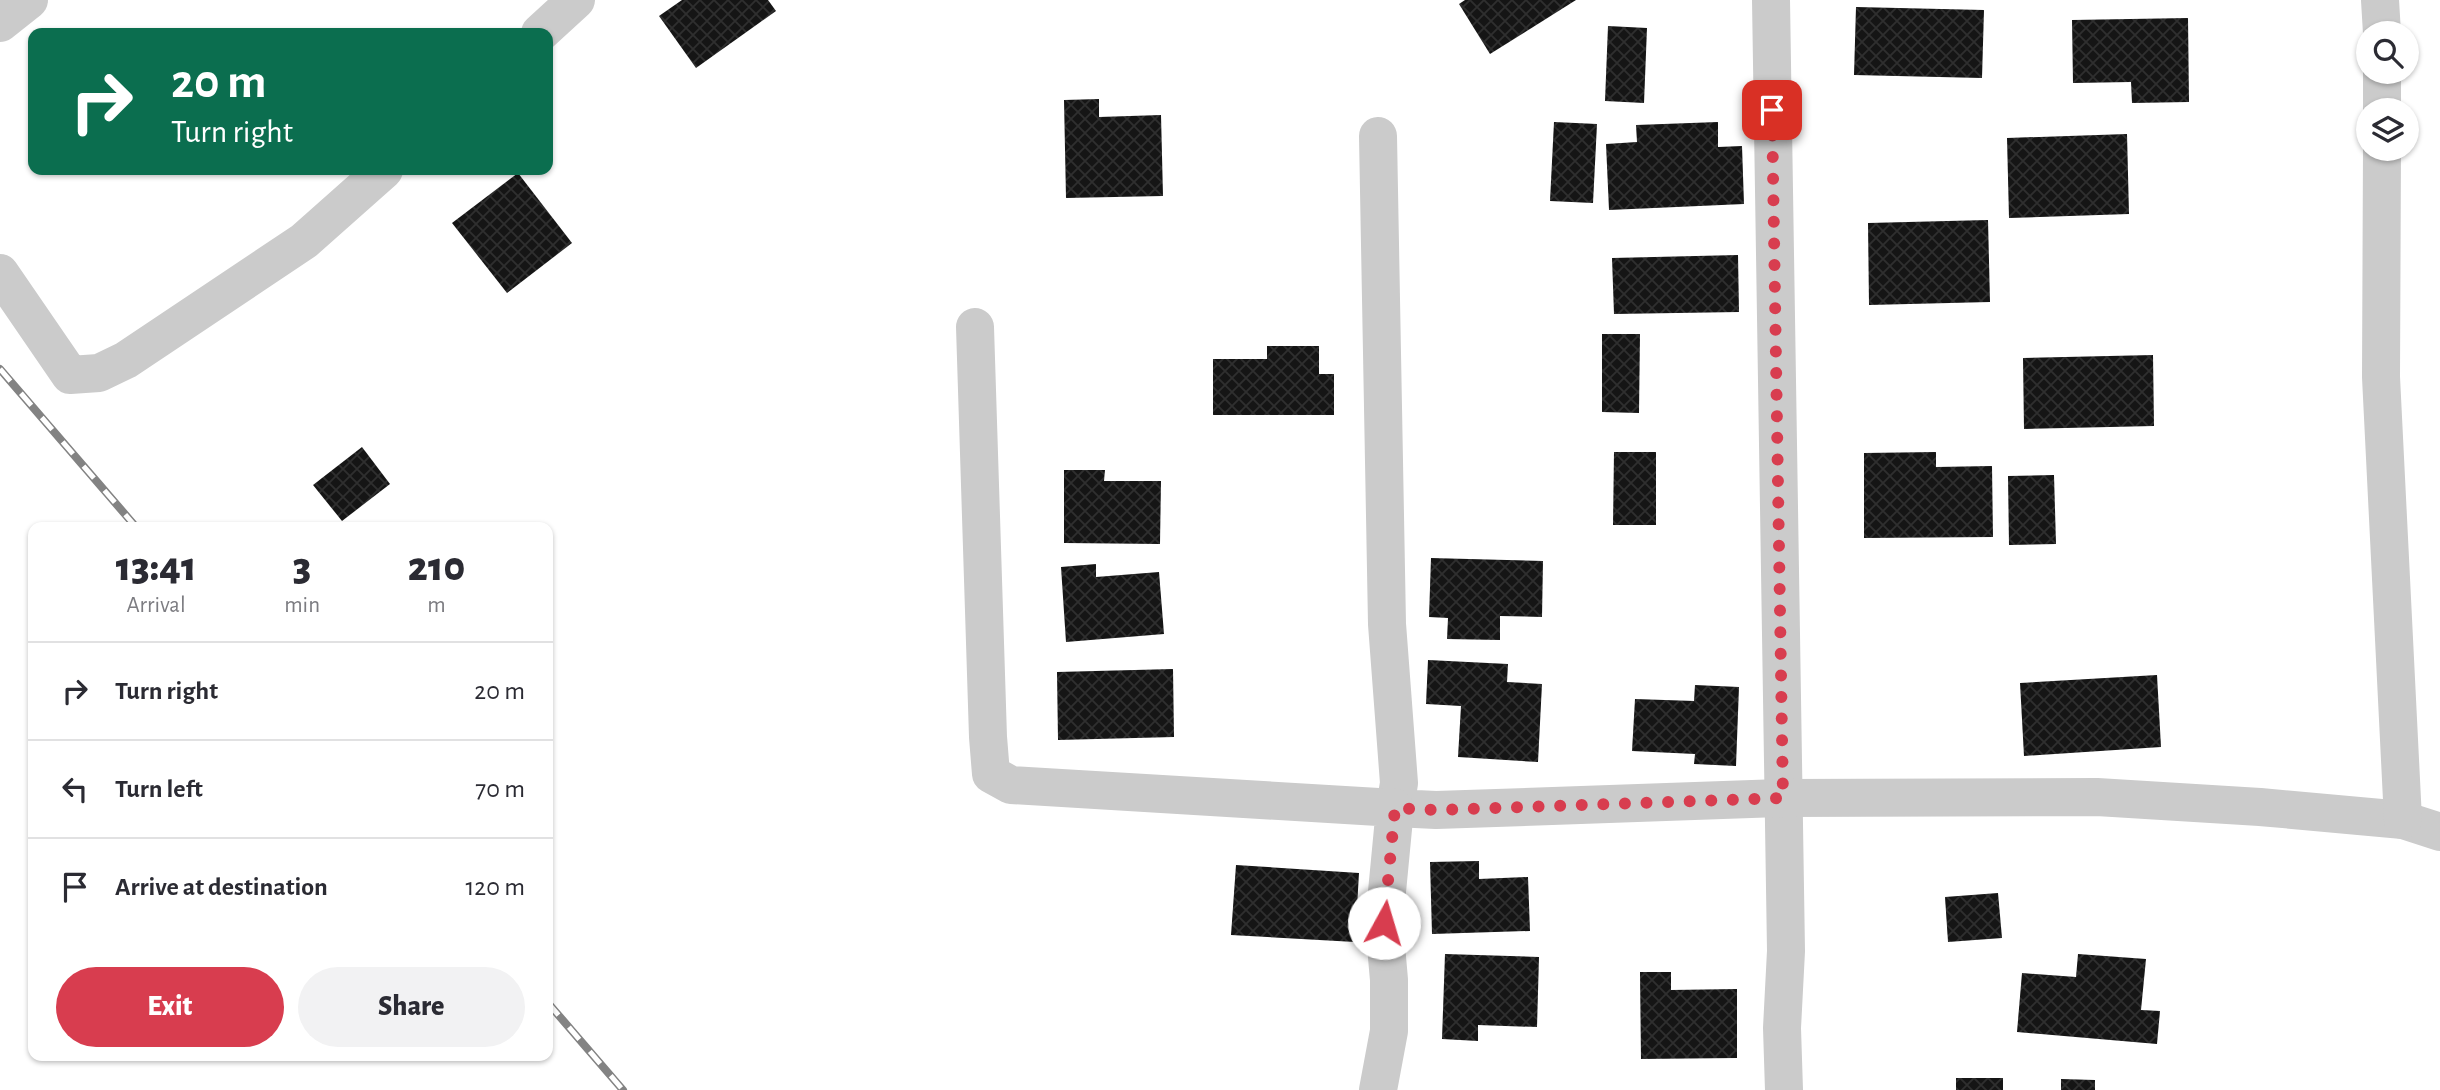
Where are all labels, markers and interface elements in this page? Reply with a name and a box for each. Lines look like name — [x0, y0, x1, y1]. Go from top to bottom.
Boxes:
map controls — [2356, 21, 2419, 161]
button: search — [2356, 21, 2419, 84]
icon: right — [56, 56, 147, 147]
text: 20 m — [171, 58, 267, 107]
pin — [1742, 80, 1802, 140]
icon: arrive — [1753, 91, 1791, 129]
button: layers — [2356, 98, 2419, 161]
text: Turn right — [171, 116, 293, 148]
text: 13:41 — [116, 546, 196, 588]
text: 3 — [293, 546, 311, 588]
text: 210 — [408, 546, 465, 588]
text: Arrival — [127, 594, 186, 617]
text: min — [284, 594, 320, 617]
text: m — [427, 594, 446, 617]
icon: right — [56, 672, 94, 710]
text: Turn right — [115, 678, 218, 704]
text: 20 m — [474, 678, 525, 704]
icon: left — [56, 770, 94, 808]
text: Turn left — [115, 776, 203, 802]
text: 70 m — [475, 776, 525, 802]
icon: arrive — [56, 868, 94, 906]
text: Arrive at destination — [115, 874, 328, 900]
text: 120 m — [465, 874, 525, 900]
position arrow — [1347, 886, 1421, 960]
button: Exit — [56, 967, 284, 1047]
button: Share — [298, 967, 525, 1047]

